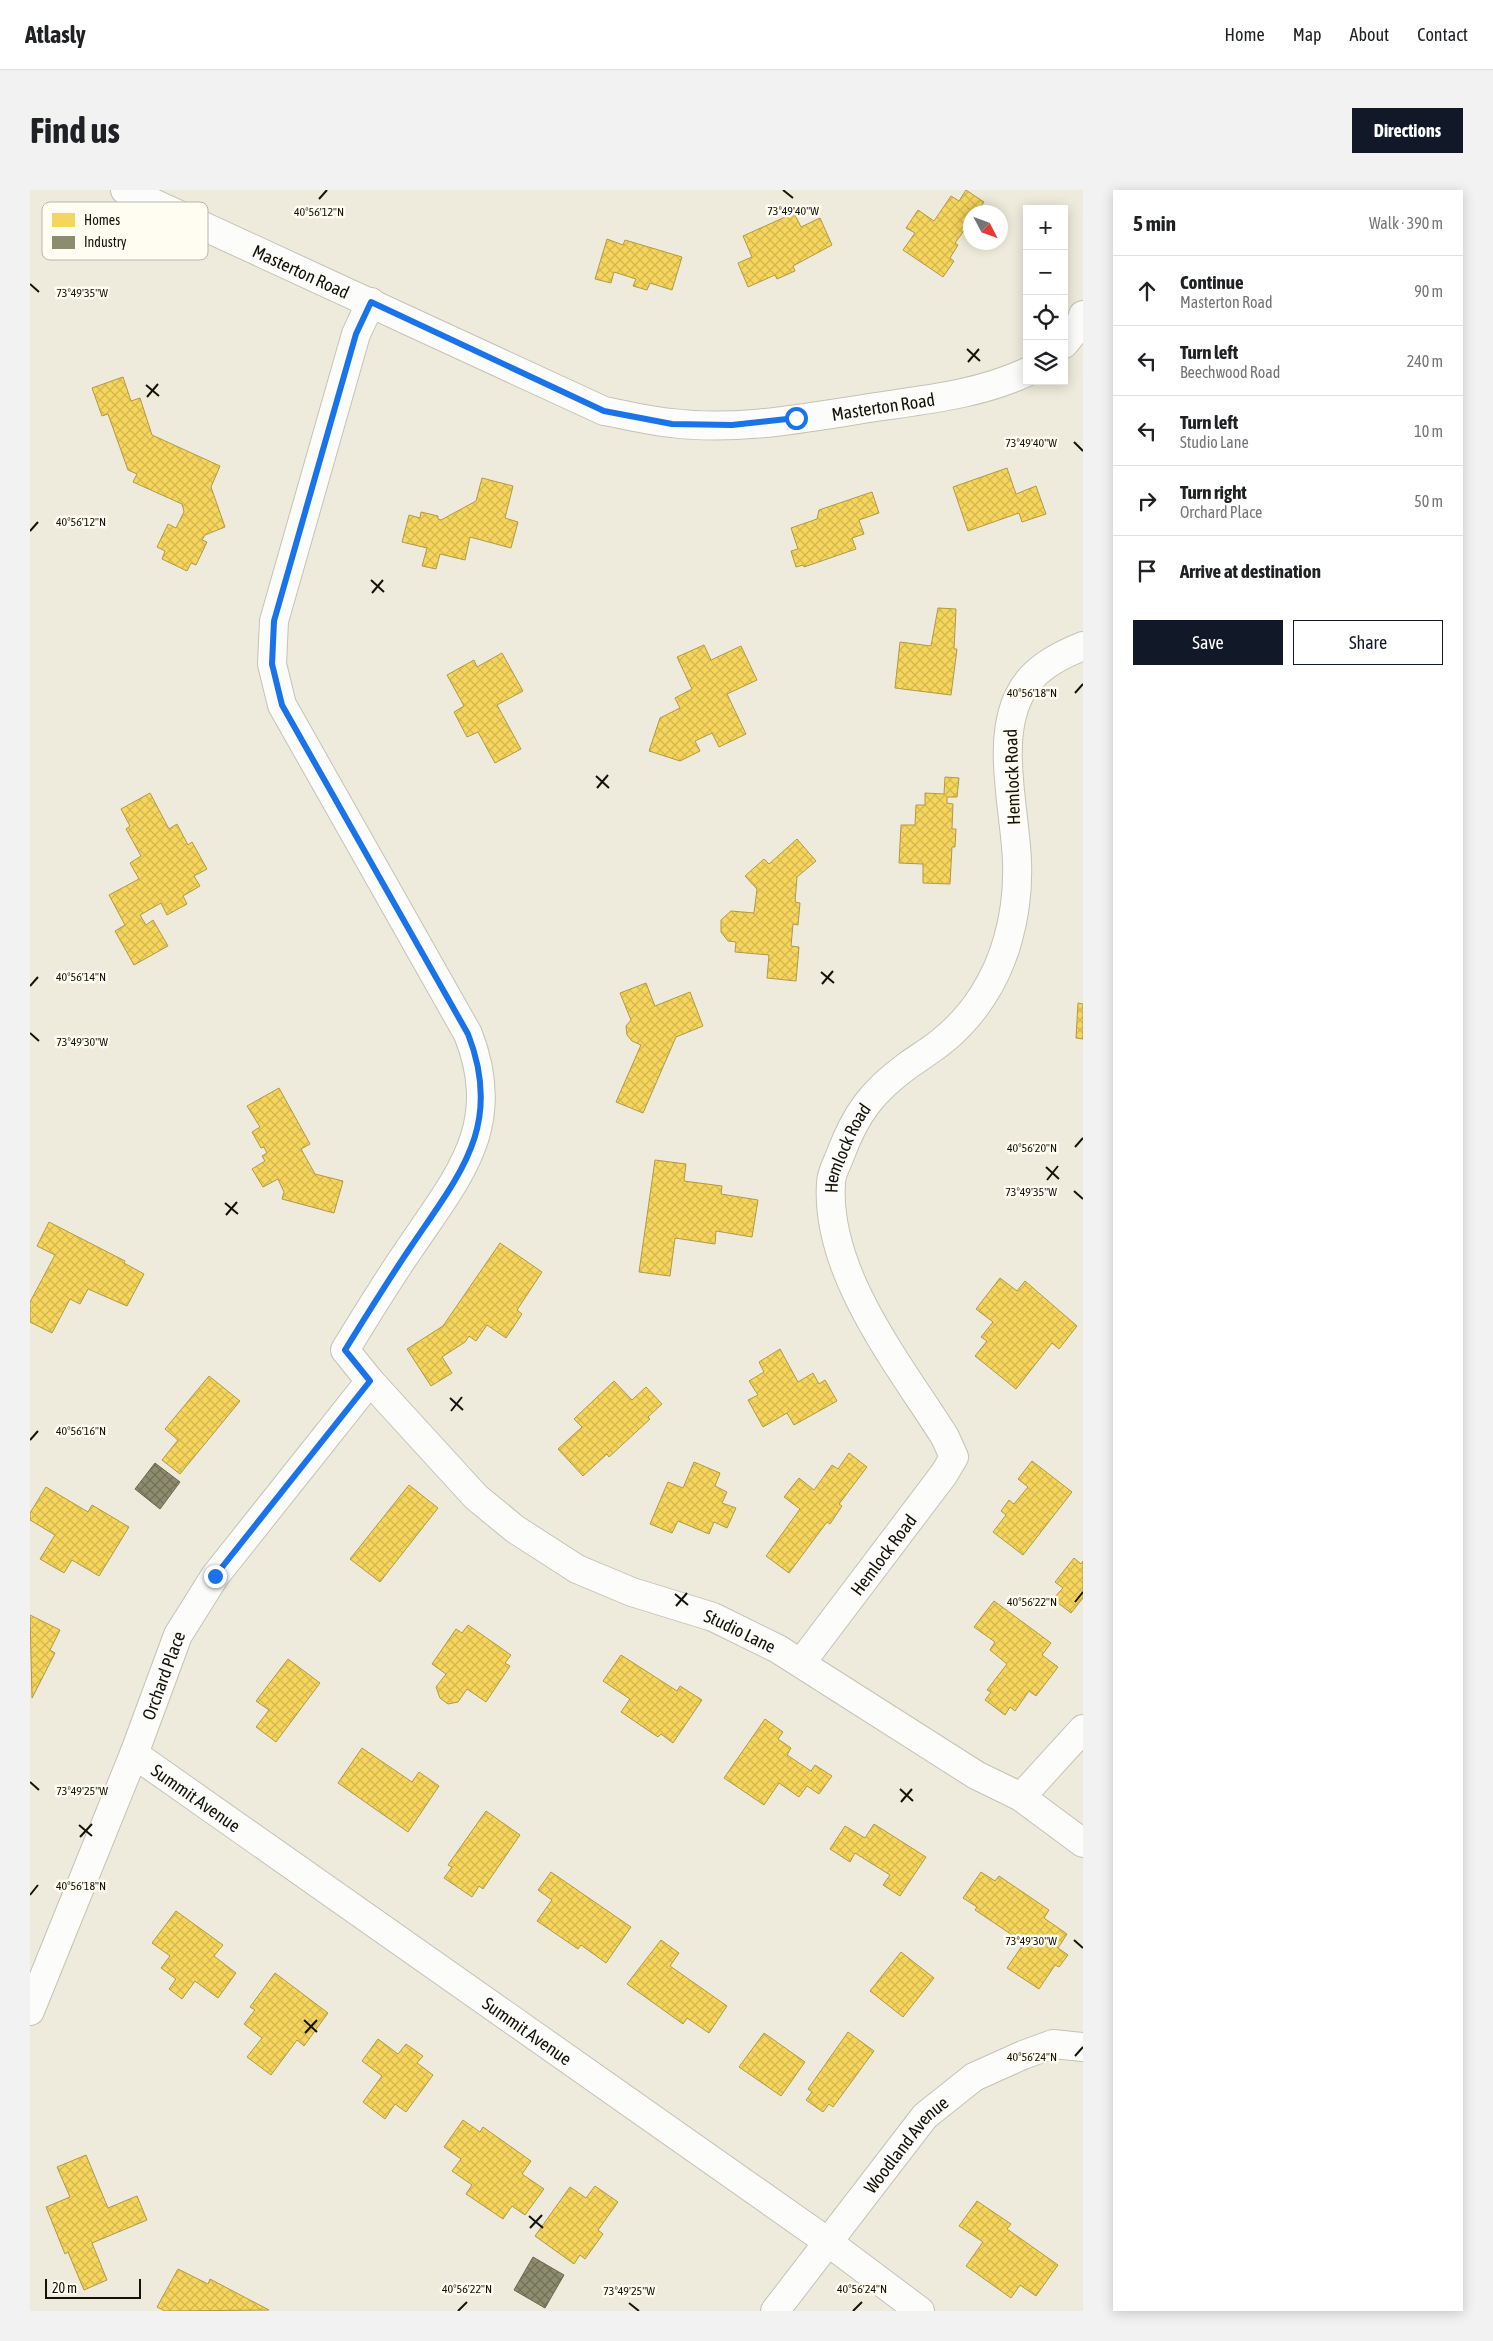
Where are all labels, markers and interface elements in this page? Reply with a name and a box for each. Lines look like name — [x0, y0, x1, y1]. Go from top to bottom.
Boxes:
text: Atlasly — [25, 21, 86, 48]
text: Home — [1225, 24, 1265, 45]
text: Map — [1293, 24, 1322, 45]
text: About — [1350, 24, 1389, 45]
text: Contact — [1417, 24, 1468, 45]
button: Directions — [1352, 108, 1463, 153]
text: Find us — [30, 110, 120, 150]
legend — [42, 202, 208, 260]
text: 73°49'40"W — [767, 204, 819, 218]
text: 40°56'12"N — [294, 205, 344, 219]
north arrow — [963, 205, 1008, 250]
map controls — [1023, 205, 1068, 385]
button: + — [1023, 205, 1068, 250]
text: 5 min — [1133, 211, 1176, 235]
text: Homes — [84, 212, 120, 228]
text: Walk · 390 m — [1369, 214, 1443, 232]
text: Industry — [84, 234, 127, 250]
street label: Masterton Road — [249, 240, 353, 303]
button: − — [1023, 250, 1068, 295]
text: Continue — [1180, 271, 1244, 293]
icon: ahead — [1133, 277, 1161, 305]
text: 90 m — [1414, 282, 1443, 300]
text: 73°49'35"W — [56, 286, 108, 300]
text: Masterton Road — [1180, 293, 1273, 311]
button: locate — [1023, 295, 1068, 340]
button: layers — [1023, 340, 1068, 385]
text: Turn left — [1180, 341, 1238, 363]
icon: left — [1133, 347, 1161, 375]
text: 240 m — [1407, 352, 1443, 370]
text: Beechwood Road — [1180, 363, 1280, 381]
street label: Masterton Road — [830, 388, 936, 424]
route start — [785, 407, 808, 430]
text: Turn left — [1180, 411, 1238, 433]
icon: left — [1133, 417, 1161, 445]
text: 10 m — [1414, 422, 1443, 440]
text: Studio Lane — [1180, 433, 1249, 451]
text: 73°49'40"W — [1005, 436, 1057, 450]
text: Turn right — [1180, 481, 1247, 503]
icon: right — [1133, 487, 1161, 515]
text: 50 m — [1414, 492, 1443, 510]
text: Orchard Place — [1180, 503, 1262, 521]
text: 40°56'12"N — [56, 515, 106, 529]
icon: arrive — [1133, 557, 1161, 585]
text: Arrive at destination — [1180, 560, 1321, 582]
button: Save — [1133, 620, 1283, 665]
button: Share — [1293, 620, 1443, 665]
text: 40°56'18"N — [1007, 686, 1057, 700]
street label: Hemlock Road — [1000, 729, 1024, 825]
text: 40°56'14"N — [56, 970, 106, 984]
text: 73°49'30"W — [56, 1035, 108, 1049]
street label: Hemlock Road — [820, 1099, 875, 1193]
text: 40°56'20"N — [1007, 1141, 1057, 1155]
text: 73°49'35"W — [1005, 1185, 1057, 1199]
text: 40°56'16"N — [56, 1424, 106, 1438]
street label: Hemlock Road — [846, 1510, 920, 1599]
route end — [204, 1565, 227, 1588]
text: 40°56'22"N — [1007, 1595, 1057, 1609]
street label: Studio Lane — [702, 1604, 779, 1657]
street label: Orchard Place — [137, 1628, 189, 1723]
street label: Summit Avenue — [148, 1759, 245, 1836]
text: 73°49'25"W — [56, 1784, 108, 1798]
text: 40°56'18"N — [56, 1879, 106, 1893]
text: 73°49'30"W — [1005, 1934, 1057, 1948]
street label: Summit Avenue — [479, 1992, 576, 2069]
text: 40°56'24"N — [1007, 2050, 1057, 2064]
street label: Woodland Avenue — [859, 2091, 952, 2197]
scale bar — [45, 2276, 141, 2299]
text: 20 m — [52, 2280, 77, 2296]
text: 40°56'22"N — [442, 2282, 492, 2296]
text: 40°56'24"N — [837, 2282, 887, 2296]
text: 73°49'25"W — [603, 2284, 655, 2298]

